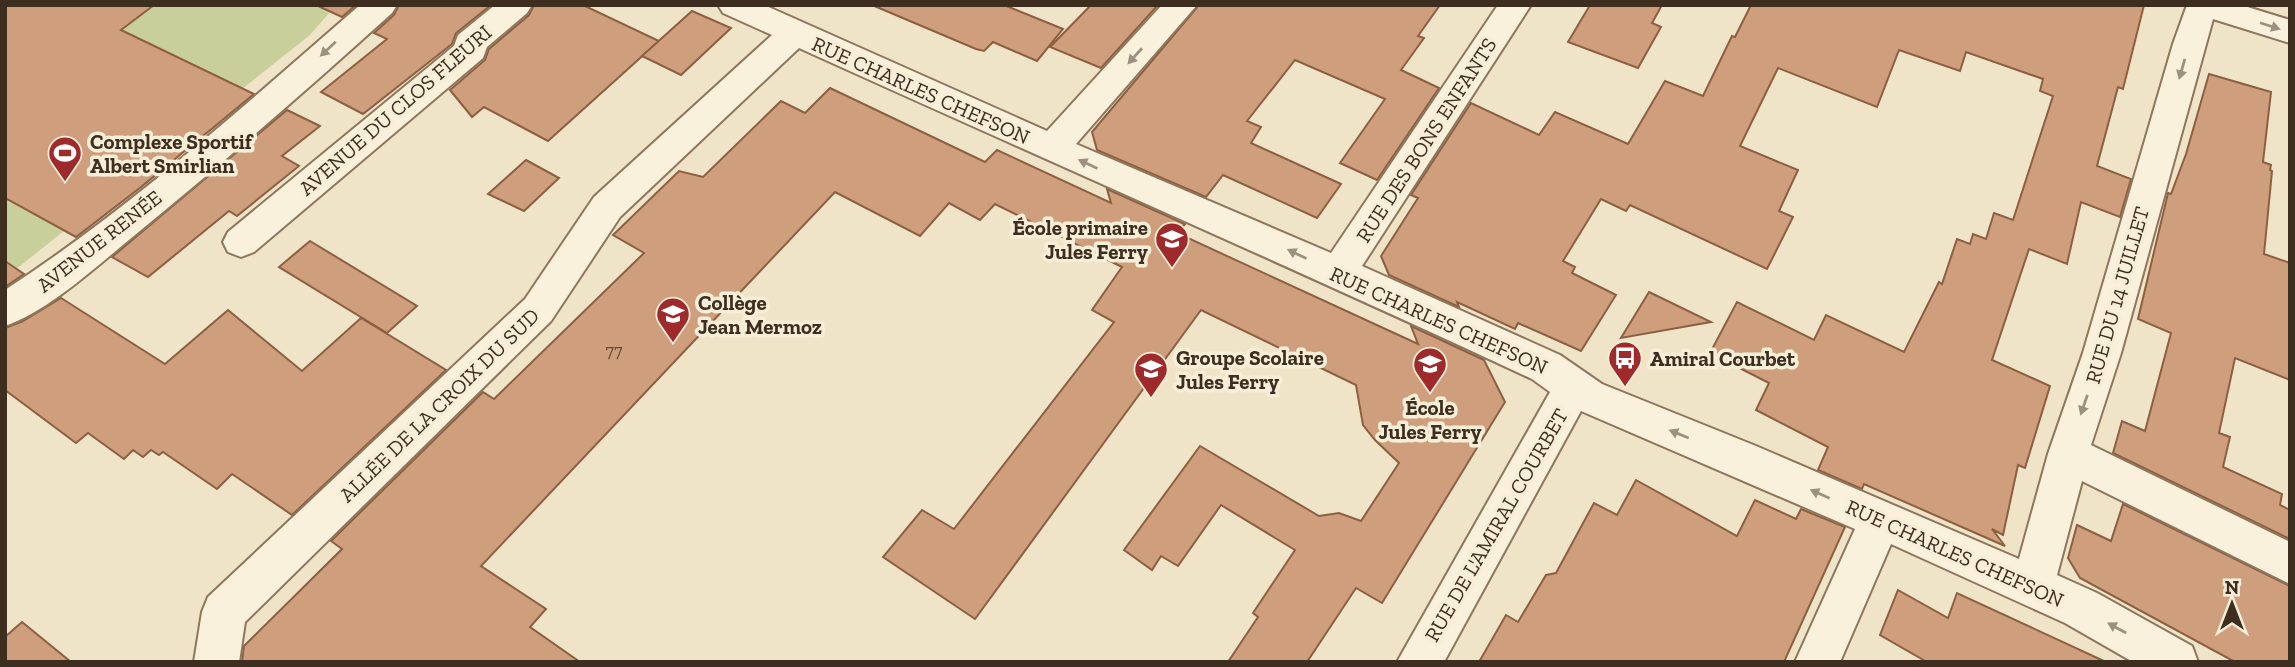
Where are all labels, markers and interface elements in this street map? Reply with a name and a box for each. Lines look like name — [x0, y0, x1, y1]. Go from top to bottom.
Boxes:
street label: AVENUE DU CLOS FLEURI — [294, 20, 496, 200]
one-way arrow — [2260, 21, 2281, 31]
street label: RUE CHARLES CHEFSON — [808, 31, 1034, 149]
street label: RUE DES BONS ENFANTS — [1350, 33, 1502, 247]
one-way arrow — [319, 41, 337, 57]
one-way arrow — [1127, 47, 1143, 65]
one-way arrow — [2176, 59, 2186, 80]
place label: Complexe Sportif Albert Smirlian — [90, 129, 254, 178]
sports icon: Complexe Sportif Albert Smirlian — [46, 134, 84, 183]
one-way arrow — [1078, 158, 1098, 170]
street label: AVENUE RENÉE — [32, 185, 166, 297]
street label: RUE DU 14 JUILLET — [2080, 204, 2154, 386]
place label: École primaire Jules Ferry — [1012, 215, 1148, 264]
school or university icon: École primaire Jules Ferry — [1153, 220, 1191, 269]
one-way arrow — [1287, 249, 1307, 260]
street label: RUE CHARLES CHEFSON — [1326, 261, 1552, 379]
place label: Collège Jean Mermoz — [698, 290, 822, 339]
school or university icon: Collège Jean Mermoz — [654, 295, 692, 344]
street label: ALLÉE DE LA CROIX DU SUD — [334, 303, 544, 507]
bus stop icon: Amiral Courbet — [1606, 339, 1644, 388]
house number: 77 — [606, 340, 623, 362]
place label: Groupe Scolaire Jules Ferry — [1176, 345, 1324, 394]
school or university icon: École Jules Ferry — [1411, 345, 1449, 394]
place label: Amiral Courbet — [1650, 346, 1796, 371]
school or university icon: Groupe Scolaire Jules Ferry — [1132, 350, 1170, 399]
place label: École Jules Ferry — [1378, 395, 1482, 444]
one-way arrow — [2078, 395, 2089, 416]
street label: RUE DE L'AMIRAL COURBET — [1419, 404, 1573, 646]
one-way arrow — [1668, 428, 1689, 439]
one-way arrow — [1810, 488, 1831, 499]
street label: RUE CHARLES CHEFSON — [1842, 494, 2068, 612]
north arrow — [2197, 569, 2267, 639]
text: N — [2225, 576, 2239, 599]
one-way arrow — [2107, 622, 2126, 634]

